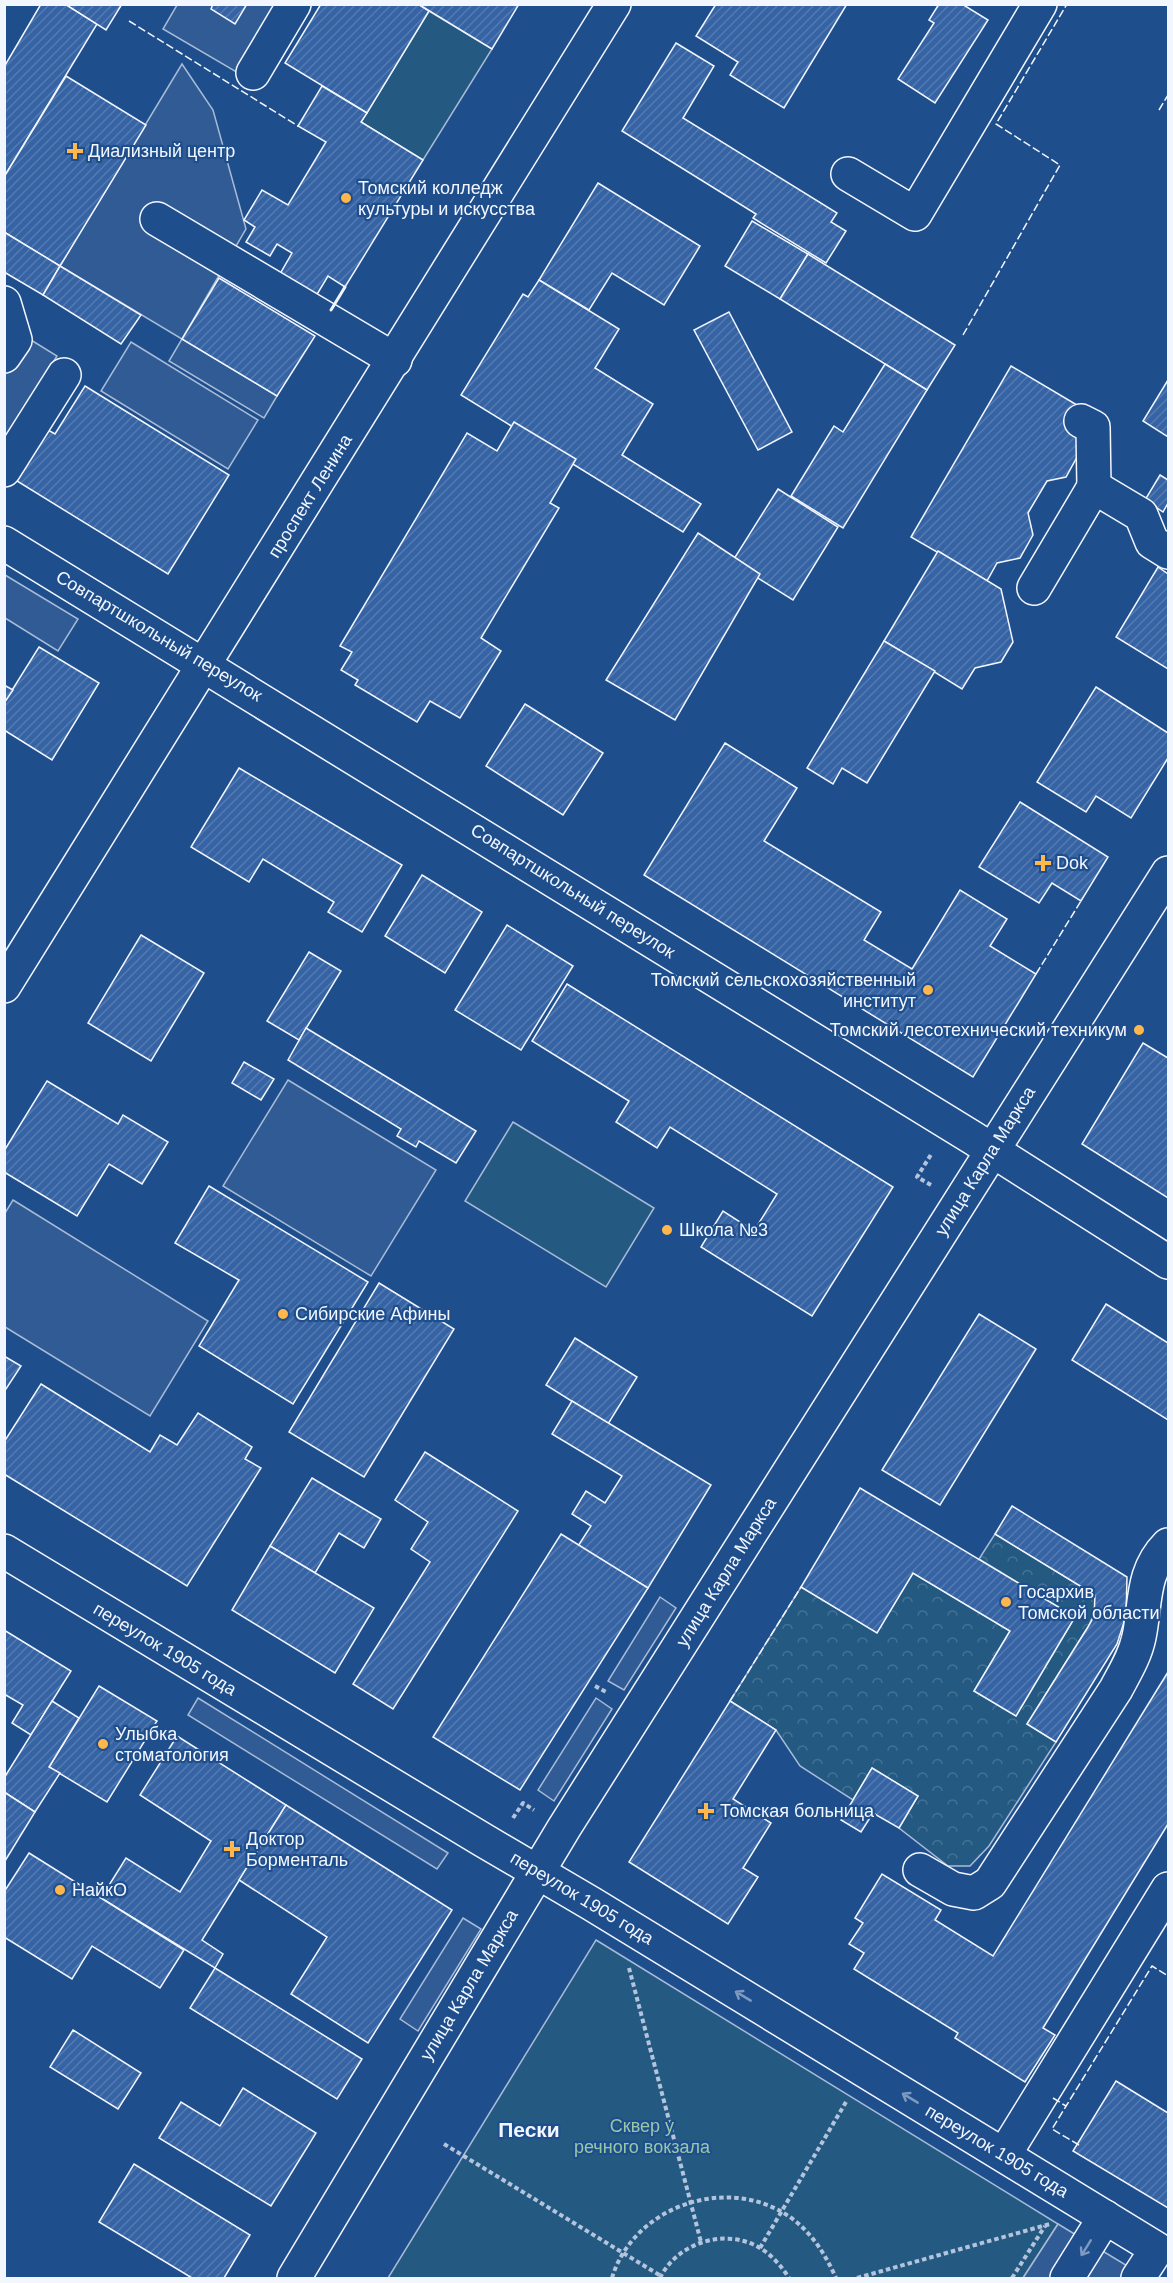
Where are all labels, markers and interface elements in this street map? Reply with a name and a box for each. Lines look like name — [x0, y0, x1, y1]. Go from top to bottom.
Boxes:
place label: Диализный центр — [88, 141, 235, 161]
marker: Диализный центр — [66, 142, 84, 160]
place label: Томский колледж культуры и искусства — [358, 178, 536, 219]
marker: Томский колледж культуры и искусства — [339, 191, 353, 205]
street label: проспект Ленина — [264, 430, 357, 561]
street label: Совпартшкольный переулок — [52, 566, 266, 706]
street label: Совпартшкольный переулок — [467, 820, 679, 962]
place label: Dok — [1056, 853, 1089, 873]
marker: Dok — [1034, 854, 1052, 872]
place label: Томский сельскохозяйственный институт — [651, 970, 916, 1011]
marker: Томский сельскохозяйственный институт — [921, 983, 935, 997]
place label: Томский лесотехнический техникум — [830, 1020, 1127, 1040]
marker: Томский лесотехнический техникум — [1132, 1023, 1146, 1037]
street label: улица Карла Маркса — [931, 1082, 1040, 1239]
place label: Школа №3 — [679, 1220, 768, 1240]
marker: Школа №3 — [660, 1223, 674, 1237]
place label: Сибирские Афины — [295, 1304, 450, 1324]
marker: Сибирские Афины — [276, 1307, 290, 1321]
street label: улица Карла Маркса — [672, 1493, 781, 1650]
place label: Госархив Томской области — [1018, 1582, 1159, 1623]
marker: Госархив Томской области — [999, 1595, 1013, 1609]
street label: переулок 1905 года — [90, 1598, 241, 1700]
place label: Улыбка стоматология — [115, 1724, 229, 1765]
marker: Улыбка стоматология — [96, 1737, 110, 1751]
place label: Томская больница — [720, 1801, 875, 1821]
marker: Томская больница — [697, 1802, 715, 1820]
place label: Доктор Борменталь — [246, 1829, 348, 1870]
marker: Доктор Борменталь — [223, 1840, 241, 1858]
street label: переулок 1905 года — [507, 1847, 658, 1949]
place label: НайкО — [72, 1880, 127, 1900]
marker: НайкО — [53, 1883, 67, 1897]
street label: улица Карла Маркса — [416, 1905, 522, 2064]
one-way arrow — [735, 1990, 752, 2002]
one-way arrow — [902, 2091, 919, 2103]
street label: переулок 1905 года — [922, 2100, 1073, 2202]
park label: Сквер у речного вокзала — [574, 2116, 711, 2157]
district label: Пески — [498, 2118, 560, 2141]
one-way arrow — [1080, 2239, 1092, 2256]

